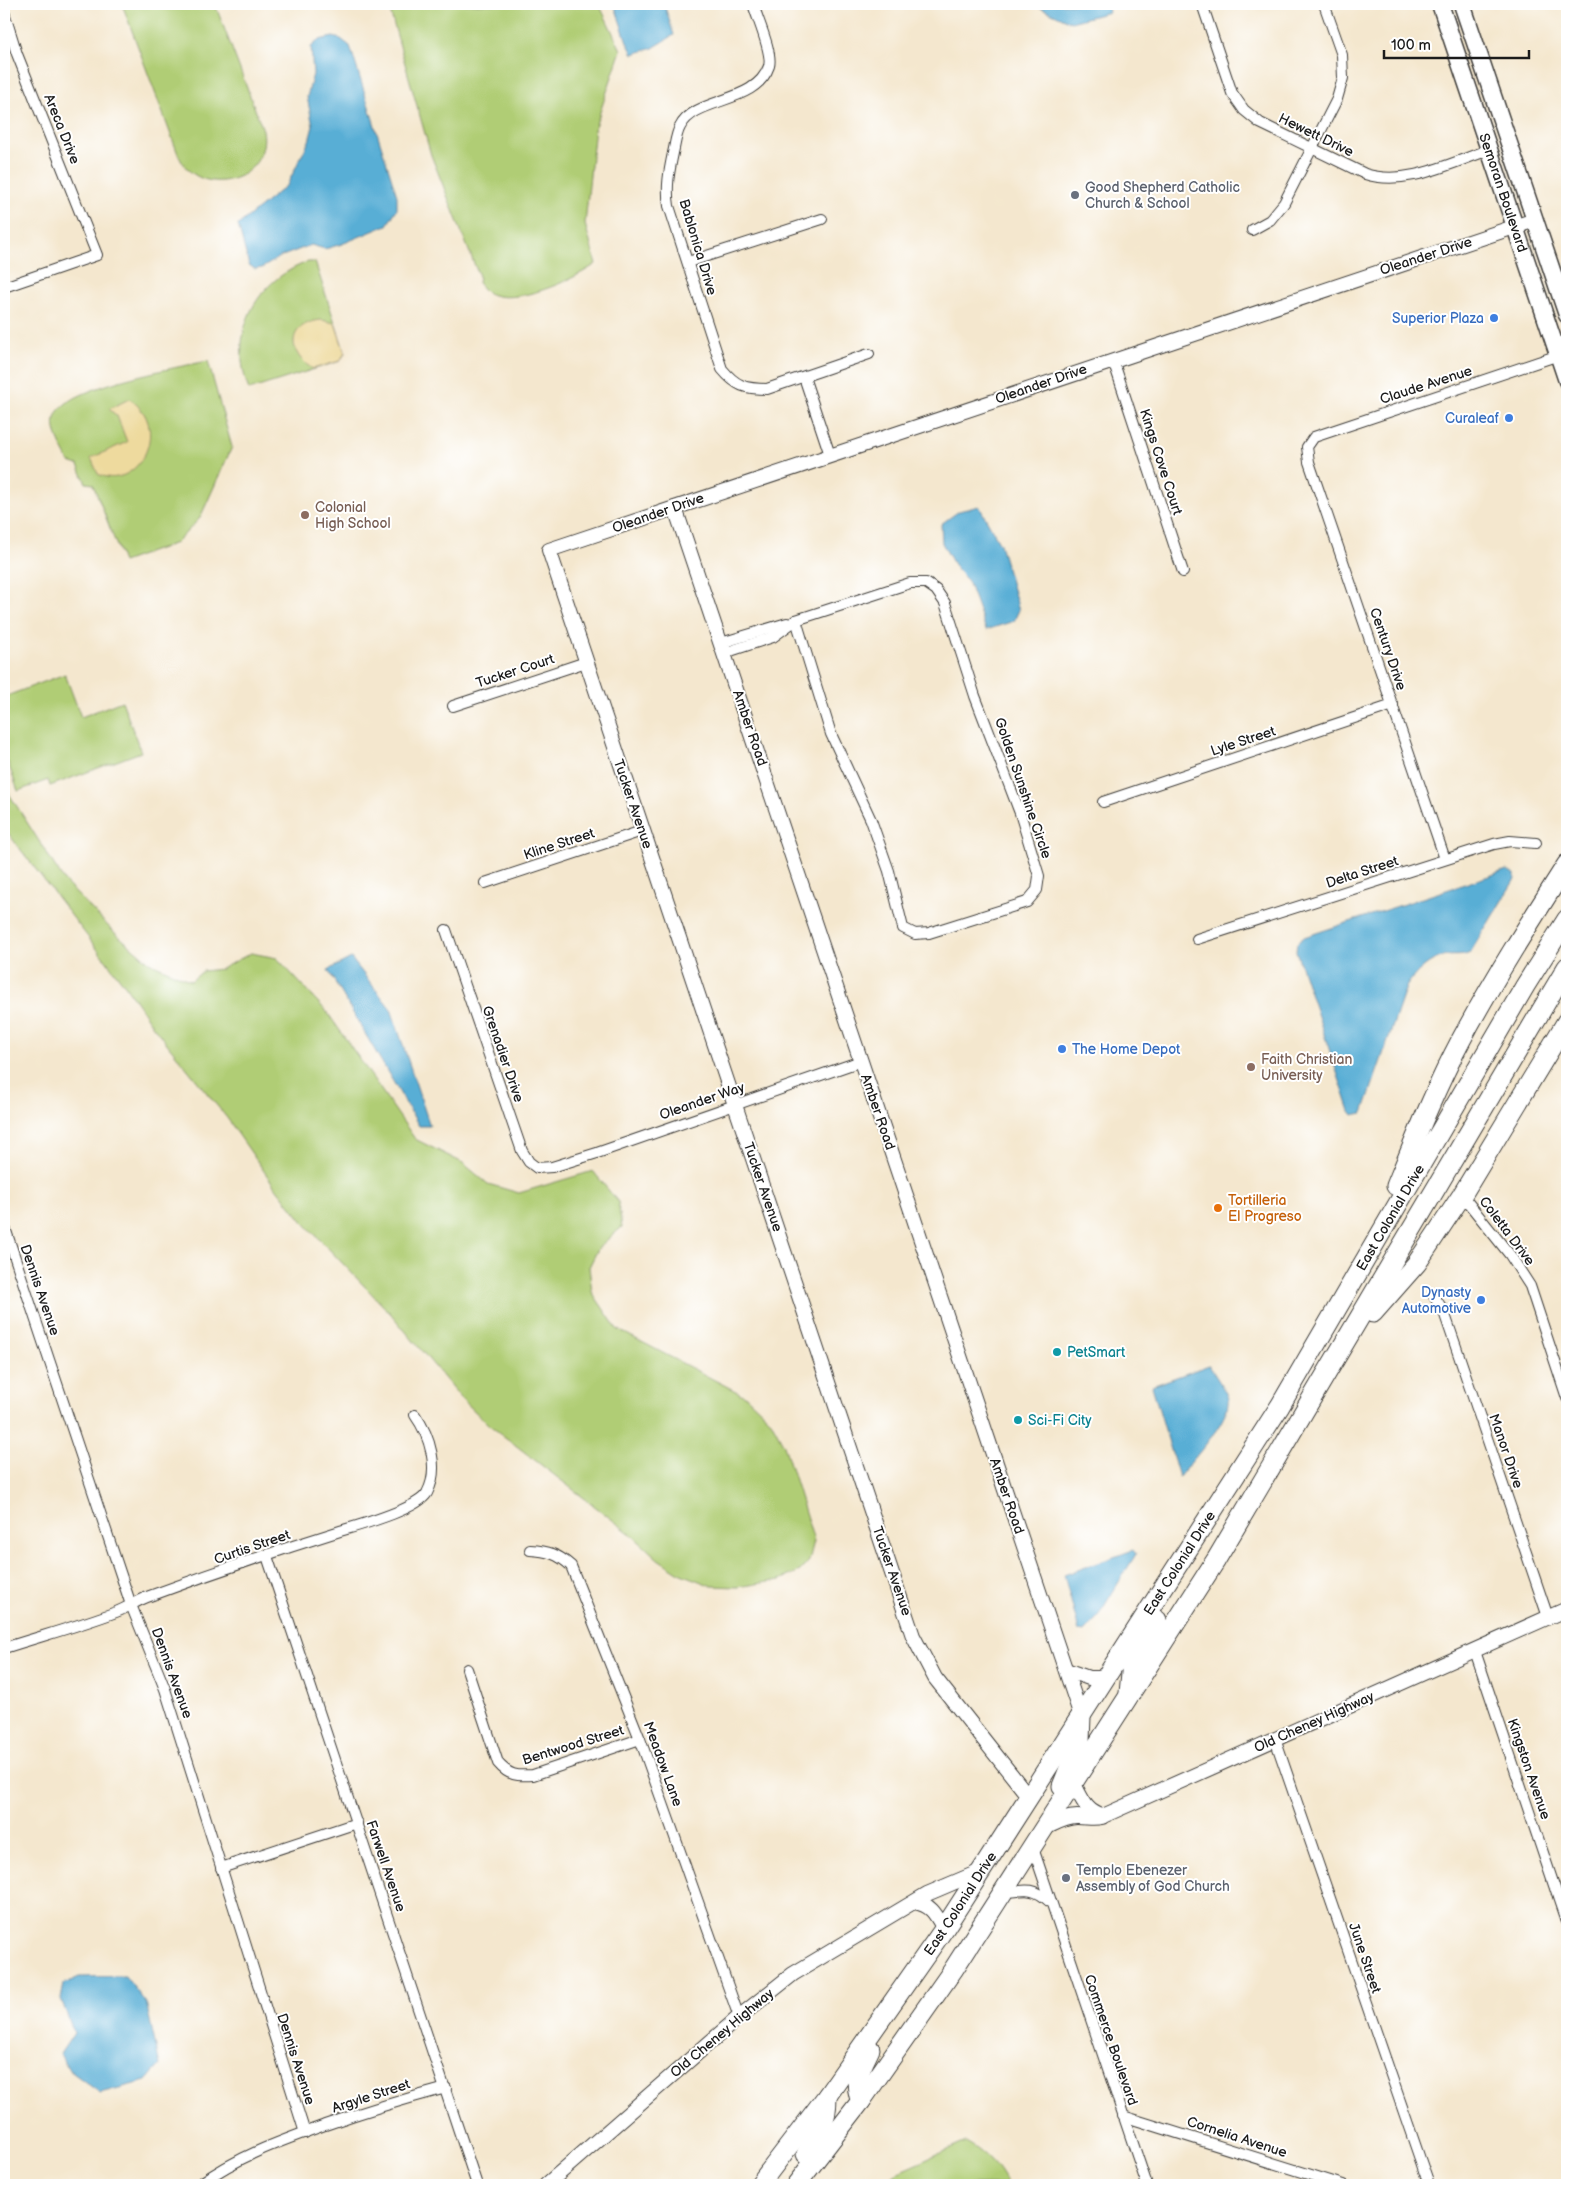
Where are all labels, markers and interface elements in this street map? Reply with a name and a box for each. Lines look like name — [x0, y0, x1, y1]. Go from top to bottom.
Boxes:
scale bar — [1384, 28, 1528, 60]
text: 100 m — [1391, 36, 1431, 55]
street label: Areca Drive — [40, 92, 84, 166]
street label: Hewett Drive — [1276, 110, 1356, 160]
street label: Semoran Boulevard — [1476, 131, 1531, 254]
place label: Good Shepherd Catholic Church & School — [1085, 179, 1240, 212]
marker: Good Shepherd Catholic Church & School — [1069, 189, 1081, 201]
street label: Bablonica Drive — [675, 197, 721, 297]
street label: Oleander Drive — [1378, 233, 1474, 279]
place label: Superior Plaza — [1392, 310, 1484, 327]
marker: Superior Plaza — [1488, 312, 1500, 324]
street label: Oleander Drive — [993, 360, 1089, 408]
street label: Claude Avenue — [1378, 362, 1474, 408]
street label: Kings Cove Court — [1136, 407, 1186, 518]
place label: Curaleaf — [1445, 410, 1500, 427]
marker: Curaleaf — [1503, 412, 1515, 424]
street label: Oleander Drive — [610, 489, 706, 537]
place label: Colonial High School — [315, 499, 391, 532]
marker: Colonial High School — [299, 509, 311, 521]
street label: Century Drive — [1366, 606, 1410, 692]
street label: Tucker Court — [474, 650, 557, 692]
street label: Amber Road — [729, 688, 771, 768]
street label: Golden Sunshine Circle — [991, 715, 1055, 861]
street label: Lyle Street — [1208, 722, 1278, 759]
street label: Tucker Avenue — [610, 757, 656, 851]
street label: Kline Street — [521, 824, 597, 863]
street label: Delta Street — [1324, 852, 1401, 892]
street label: Grenadier Drive — [479, 1004, 527, 1104]
place label: The Home Depot — [1072, 1041, 1181, 1058]
marker: The Home Depot — [1056, 1043, 1068, 1055]
place label: Faith Christian University — [1261, 1051, 1352, 1084]
marker: Faith Christian University — [1245, 1061, 1257, 1073]
street label: Amber Road — [857, 1072, 899, 1152]
street label: Oleander Way — [657, 1078, 747, 1123]
street label: Tucker Avenue — [740, 1140, 786, 1234]
street label: East Colonial Drive — [1352, 1161, 1428, 1273]
place label: Tortilleria El Progreso — [1228, 1192, 1302, 1225]
street label: Coletta Drive — [1476, 1193, 1538, 1269]
marker: Tortilleria El Progreso — [1212, 1202, 1224, 1214]
street label: Dennis Avenue — [16, 1242, 64, 1338]
place label: Dynasty Automotive — [1402, 1284, 1472, 1317]
marker: Dynasty Automotive — [1475, 1294, 1487, 1306]
place label: PetSmart — [1067, 1344, 1126, 1361]
marker: PetSmart — [1051, 1346, 1063, 1358]
place label: Sci-Fi City — [1028, 1412, 1092, 1429]
street label: Manor Drive — [1485, 1412, 1527, 1490]
marker: Sci-Fi City — [1012, 1414, 1024, 1426]
street label: Amber Road — [986, 1456, 1028, 1536]
street label: East Colonial Drive — [1140, 1508, 1219, 1618]
street label: Tucker Avenue — [869, 1524, 915, 1618]
street label: Curtis Street — [212, 1526, 293, 1568]
street label: Dennis Avenue — [148, 1625, 196, 1721]
street label: Old Cheney Highway — [1251, 1688, 1377, 1756]
street label: Kingston Avenue — [1504, 1716, 1554, 1822]
street label: Meadow Lane — [640, 1719, 686, 1809]
street label: Bentwood Street — [520, 1721, 626, 1769]
street label: Farwell Avenue — [362, 1818, 410, 1914]
street label: East Colonial Drive — [920, 1849, 1000, 1958]
place label: Templo Ebenezer Assembly of God Church — [1076, 1862, 1230, 1895]
marker: Templo Ebenezer Assembly of God Church — [1060, 1872, 1072, 1884]
street label: June Street — [1345, 1921, 1385, 1996]
street label: Commerce Boulevard — [1081, 1972, 1141, 2108]
street label: Old Cheney Highway — [667, 1984, 778, 2081]
street label: Dennis Avenue — [273, 2011, 319, 2107]
street label: Argyle Street — [330, 2075, 413, 2117]
street label: Cornelia Avenue — [1185, 2113, 1289, 2161]

